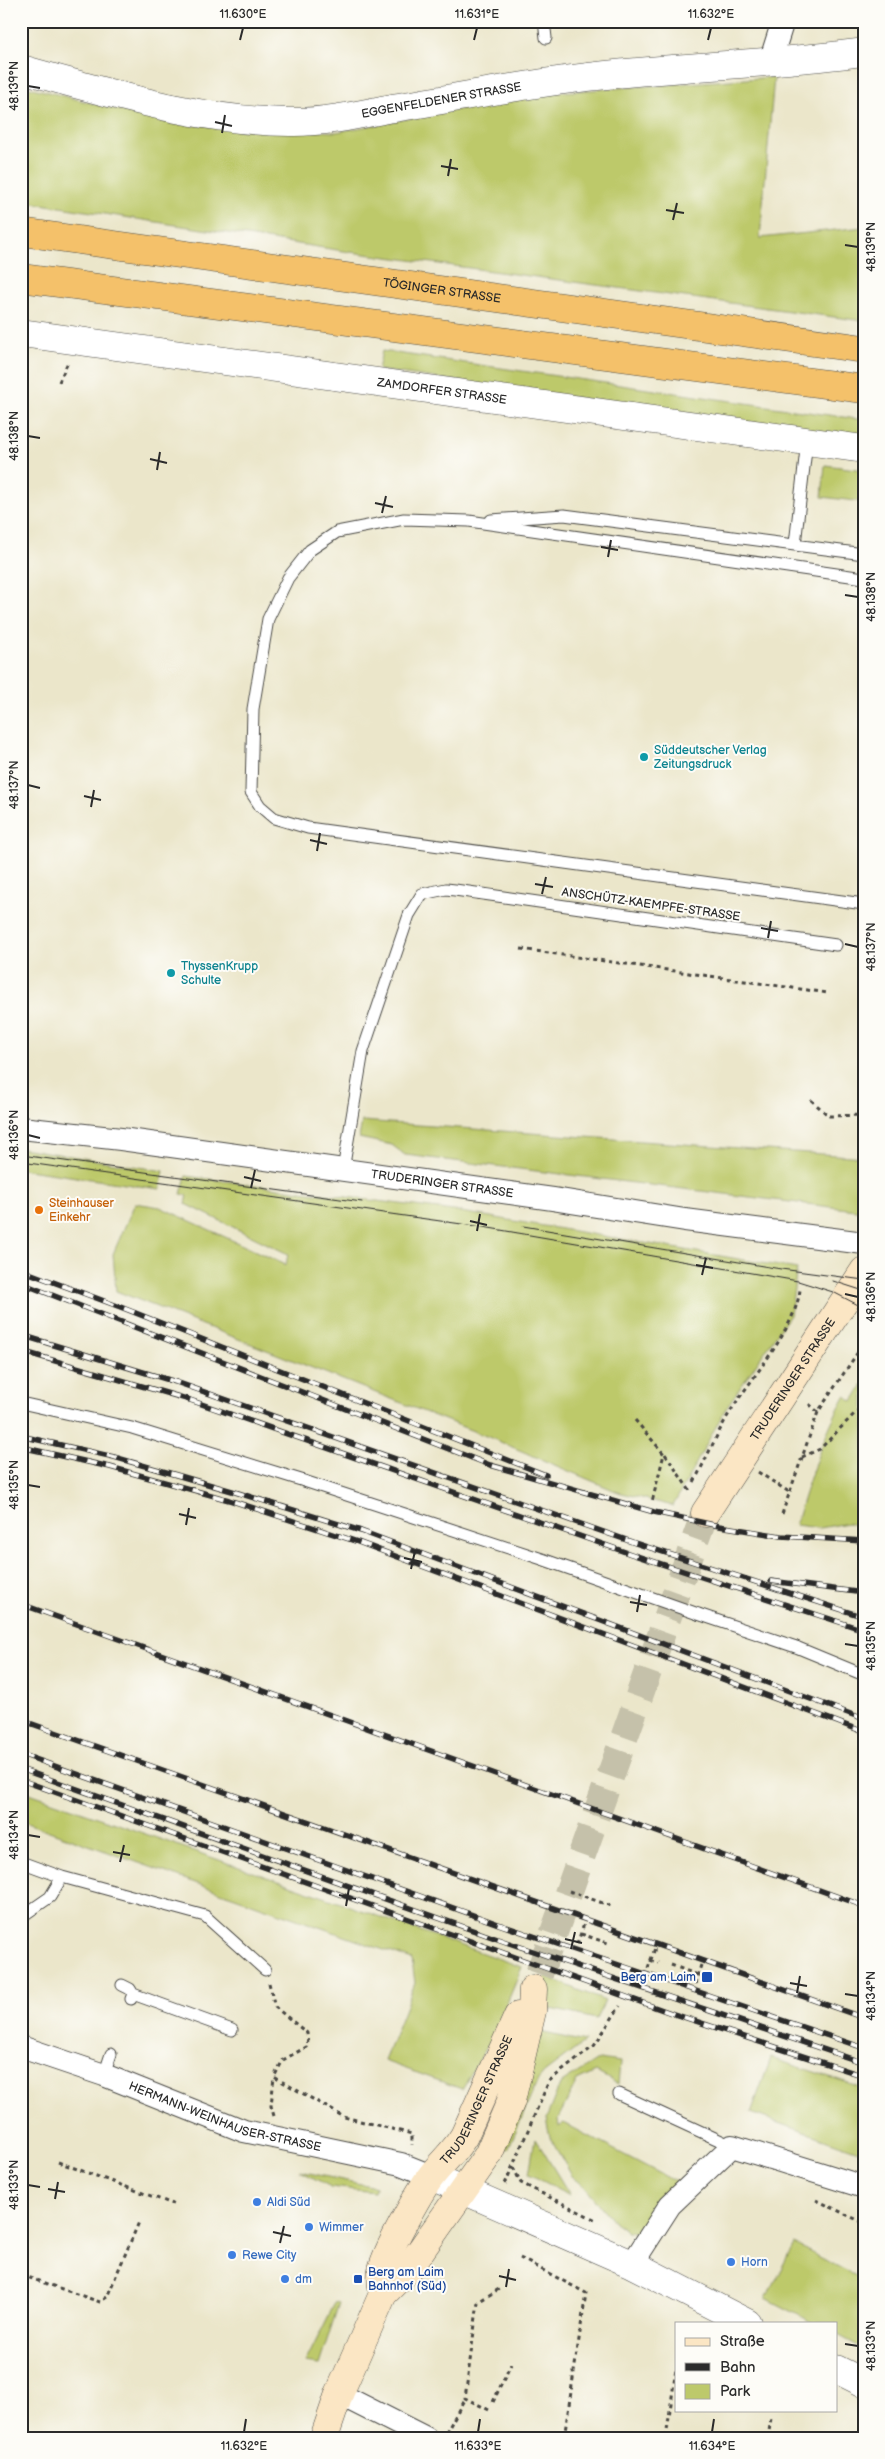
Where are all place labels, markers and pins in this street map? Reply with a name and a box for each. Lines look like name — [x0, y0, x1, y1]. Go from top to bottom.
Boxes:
place label: Süddeutscher Verlag Zeitungsdruck — [653, 743, 767, 772]
marker: Süddeutscher Verlag Zeitungsdruck — [638, 751, 650, 763]
place label: ThyssenKrupp Schulte — [181, 959, 258, 988]
marker: ThyssenKrupp Schulte — [165, 967, 177, 979]
place label: Steinhauser Einkehr — [49, 1196, 114, 1225]
marker: Steinhauser Einkehr — [33, 1204, 45, 1216]
place label: Berg am Laim — [620, 1970, 696, 1985]
marker: Berg am Laim — [700, 1970, 714, 1984]
place label: Aldi Süd — [267, 2195, 311, 2210]
marker: Aldi Süd — [251, 2196, 263, 2208]
place label: Wimmer — [319, 2220, 364, 2235]
marker: Wimmer — [303, 2221, 315, 2233]
place label: Rewe City — [242, 2248, 297, 2263]
marker: Rewe City — [226, 2249, 238, 2261]
place label: Horn — [741, 2255, 768, 2270]
marker: Horn — [725, 2256, 737, 2268]
place label: Berg am Laim Bahnhof (Süd) — [368, 2265, 446, 2294]
place label: dm — [295, 2272, 312, 2287]
marker: dm — [279, 2273, 291, 2285]
marker: Berg am Laim Bahnhof (Süd) — [352, 2273, 364, 2285]

